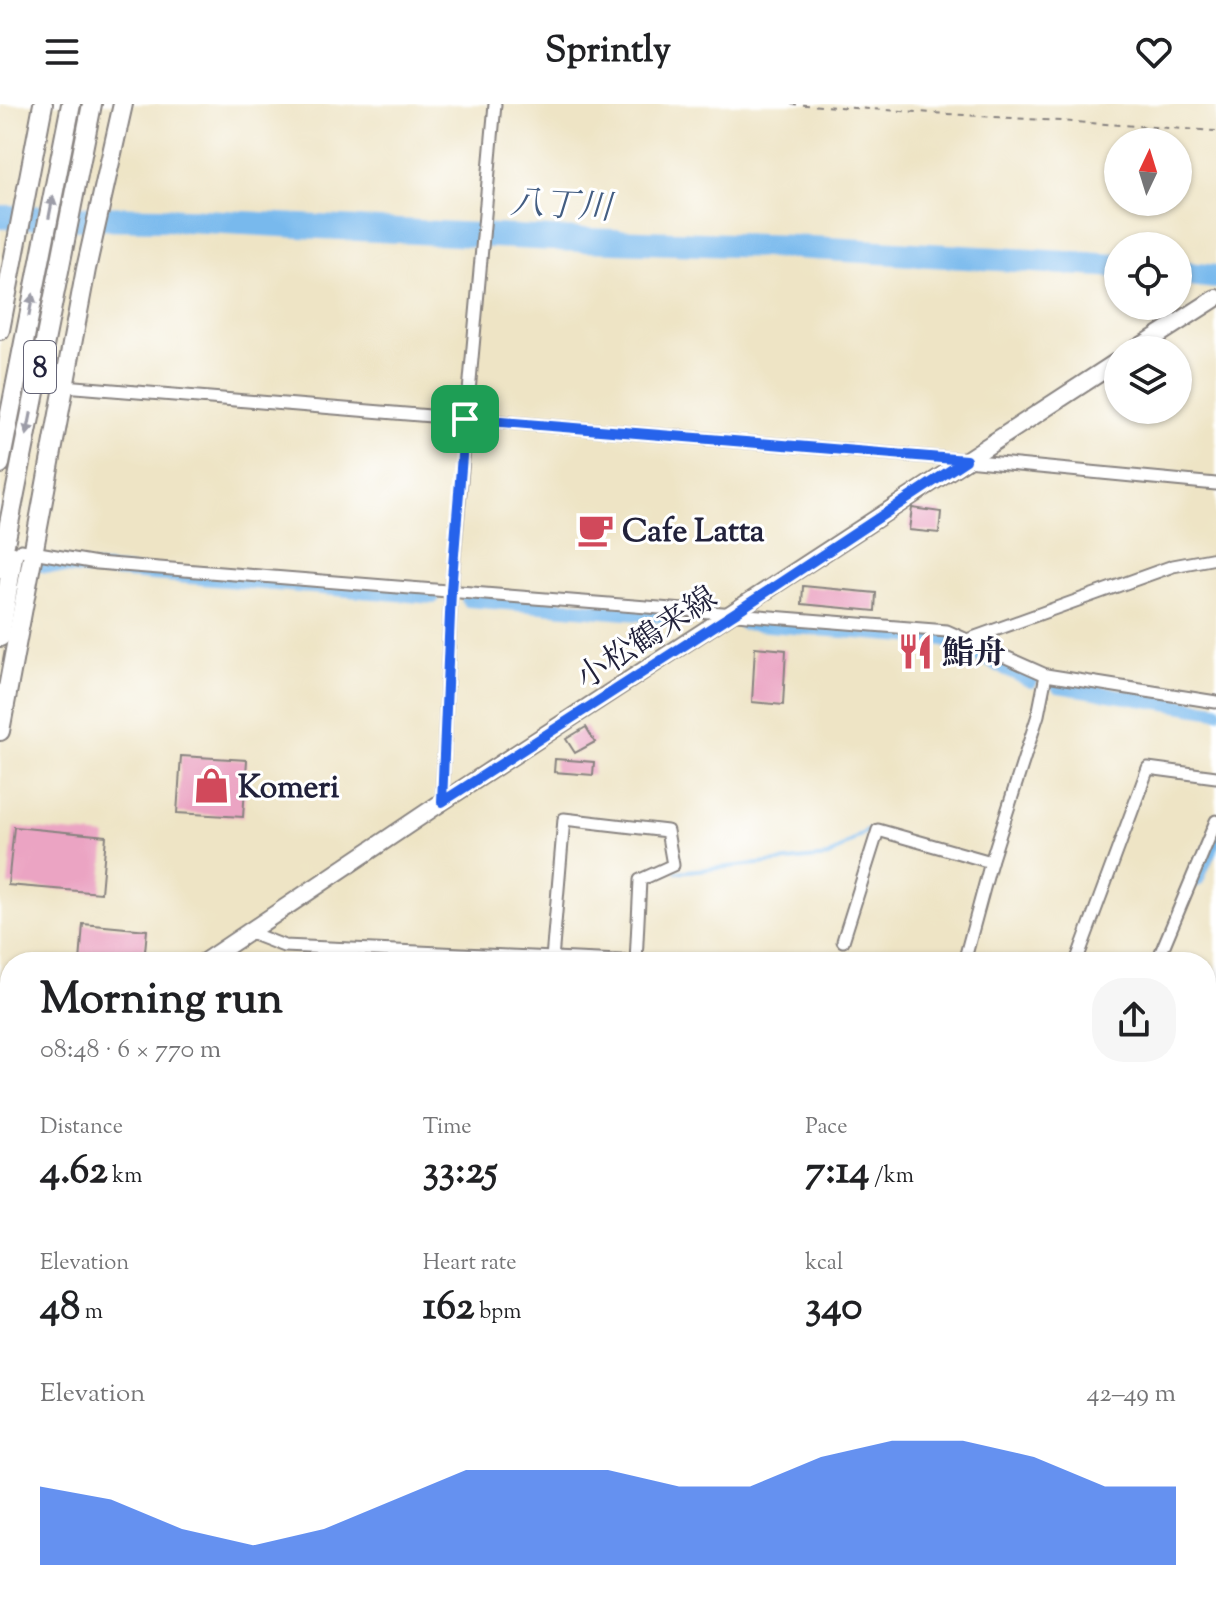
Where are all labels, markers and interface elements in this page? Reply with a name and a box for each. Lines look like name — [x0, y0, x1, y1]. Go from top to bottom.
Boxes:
text: Sprintly — [545, 26, 671, 78]
icon: menu — [40, 30, 84, 74]
icon: heart — [1132, 30, 1176, 74]
north arrow — [1104, 128, 1192, 216]
map controls — [1104, 128, 1192, 424]
water label: 八丁川 — [509, 180, 617, 235]
one-way arrow — [45, 194, 57, 219]
button: locate — [1104, 232, 1192, 320]
one-way arrow — [26, 292, 38, 317]
button: layers — [1104, 336, 1192, 424]
road number: 8 — [24, 341, 56, 393]
pin — [431, 385, 499, 453]
icon: arrive — [443, 397, 487, 441]
one-way arrow — [22, 412, 35, 437]
place label: Cafe Latta — [622, 510, 765, 556]
cafe icon: Cafe Latta — [577, 511, 615, 549]
street label: 小松鶴来線 — [568, 577, 727, 702]
place label: 鮨舟 — [942, 632, 1006, 678]
restaurant icon: 鮨舟 — [897, 633, 935, 671]
place label: Komeri — [238, 766, 339, 812]
shop icon: Komeri — [193, 767, 231, 805]
text: Morning run — [40, 970, 283, 1033]
button: share — [1092, 978, 1176, 1062]
text: 08:48 · 6 × 770 m — [40, 1032, 221, 1069]
text: Distance — [40, 1112, 123, 1144]
text: Time — [423, 1112, 472, 1144]
text: Pace — [805, 1112, 847, 1144]
text: 4.62 — [40, 1144, 108, 1201]
text: 33:25 — [423, 1144, 498, 1201]
text: 7:14 — [805, 1144, 870, 1201]
text: km — [108, 1161, 143, 1193]
text: /km — [870, 1161, 914, 1193]
text: Elevation — [40, 1248, 129, 1280]
text: Heart rate — [423, 1248, 517, 1280]
text: kcal — [805, 1248, 843, 1280]
text: 48 — [40, 1280, 80, 1337]
text: 162 — [423, 1280, 474, 1337]
text: 340 — [805, 1280, 862, 1337]
text: m — [80, 1297, 103, 1329]
text: bpm — [474, 1297, 521, 1329]
text: Elevation — [40, 1376, 145, 1413]
text: 42–49 m — [1086, 1376, 1176, 1413]

